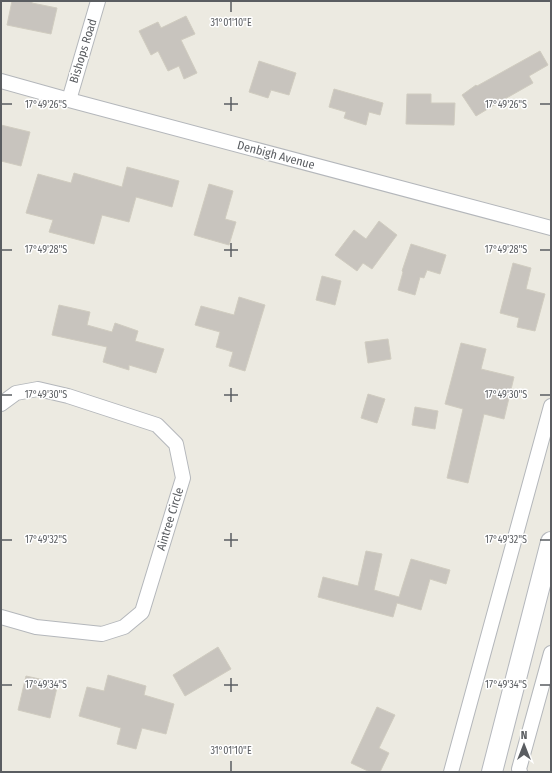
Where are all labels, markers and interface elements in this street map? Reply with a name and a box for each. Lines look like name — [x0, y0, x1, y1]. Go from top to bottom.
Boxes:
street label: Bishops Road — [67, 17, 99, 85]
text: 31°01'10"E — [210, 17, 252, 29]
text: 17°49'26"S — [25, 99, 67, 111]
text: 17°49'26"S — [485, 99, 527, 111]
street label: Denbigh Avenue — [236, 138, 316, 172]
text: 17°49'28"S — [25, 244, 67, 256]
text: 17°49'28"S — [485, 244, 527, 256]
text: 17°49'30"S — [25, 389, 67, 401]
text: 17°49'30"S — [485, 389, 527, 401]
street label: Aintree Circle — [154, 486, 186, 552]
text: 17°49'32"S — [25, 534, 67, 546]
text: 17°49'32"S — [485, 534, 527, 546]
text: 17°49'34"S — [25, 679, 67, 691]
text: 17°49'34"S — [485, 679, 527, 691]
north arrow — [504, 725, 544, 765]
text: N — [521, 729, 527, 742]
text: 31°01'10"E — [210, 745, 252, 757]

